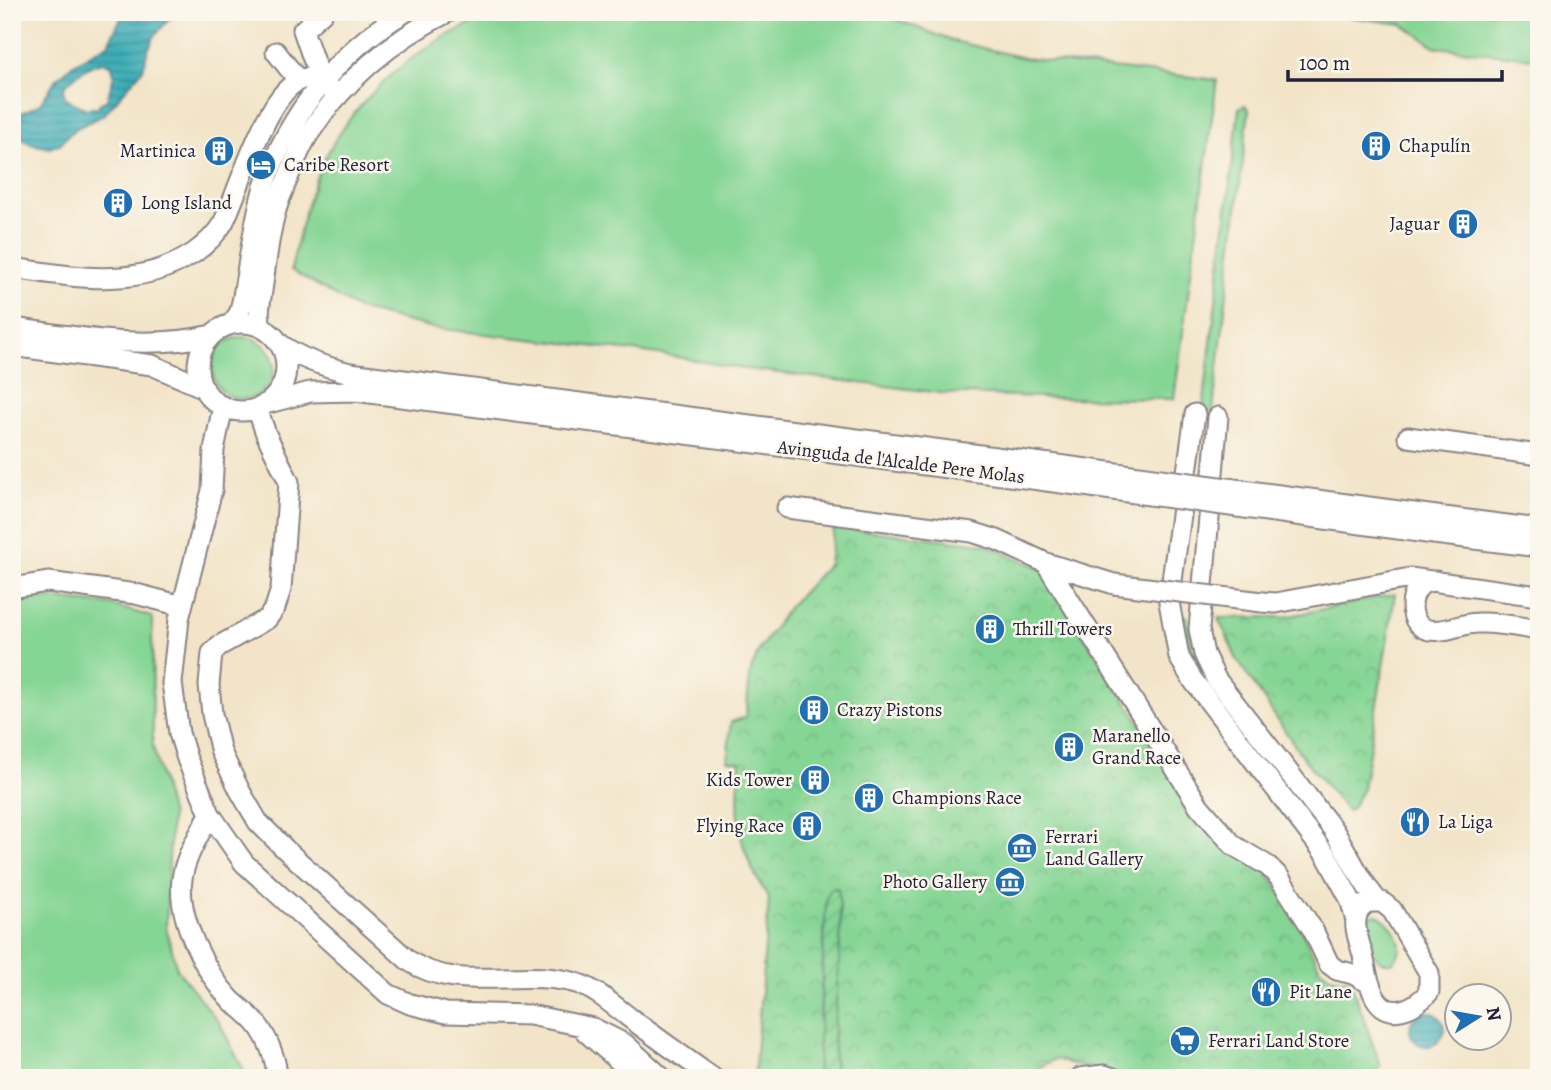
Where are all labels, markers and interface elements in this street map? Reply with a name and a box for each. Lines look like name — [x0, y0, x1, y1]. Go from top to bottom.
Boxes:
scale bar — [1288, 38, 1502, 82]
text: 100 m — [1299, 49, 1350, 77]
building icon: Chapulín — [1359, 129, 1393, 163]
place label: Chapulín — [1399, 133, 1471, 159]
building icon: Martinica — [202, 134, 236, 168]
place label: Martinica — [120, 138, 196, 164]
hotel icon: Caribe Resort — [244, 148, 278, 182]
place label: Caribe Resort — [284, 152, 390, 178]
building icon: Long Island — [101, 186, 135, 220]
place label: Long Island — [141, 190, 233, 216]
building icon: Jaguar — [1446, 207, 1480, 241]
place label: Jaguar — [1390, 211, 1440, 237]
street label: Avinguda de l'Alcalde Pere Molas — [775, 434, 1026, 490]
building icon: Thrill Towers — [973, 612, 1007, 646]
place label: Thrill Towers — [1013, 616, 1112, 642]
building icon: Crazy Pistons — [797, 693, 831, 727]
place label: Crazy Pistons — [837, 697, 943, 723]
place label: Maranello Grand Race — [1092, 723, 1181, 771]
building icon: Maranello Grand Race — [1052, 730, 1086, 764]
building icon: Kids Tower — [798, 763, 832, 797]
place label: Kids Tower — [706, 767, 792, 793]
building icon: Champions Race — [852, 781, 886, 815]
place label: Champions Race — [892, 785, 1022, 811]
restaurant icon: La Liga — [1398, 805, 1432, 839]
building icon: Flying Race — [790, 809, 824, 843]
place label: La Liga — [1438, 809, 1494, 835]
place label: Flying Race — [696, 813, 784, 839]
place label: Ferrari Land Gallery — [1045, 824, 1144, 872]
museum icon: Ferrari Land Gallery — [1005, 831, 1039, 865]
museum icon: Photo Gallery — [993, 865, 1027, 899]
place label: Photo Gallery — [882, 869, 988, 895]
restaurant icon: Pit Lane — [1249, 975, 1283, 1009]
place label: Pit Lane — [1289, 979, 1352, 1005]
north arrow — [1442, 982, 1512, 1052]
text: N — [1480, 1005, 1508, 1023]
supermarket icon: Ferrari Land Store — [1168, 1024, 1202, 1058]
place label: Ferrari Land Store — [1208, 1028, 1349, 1054]

